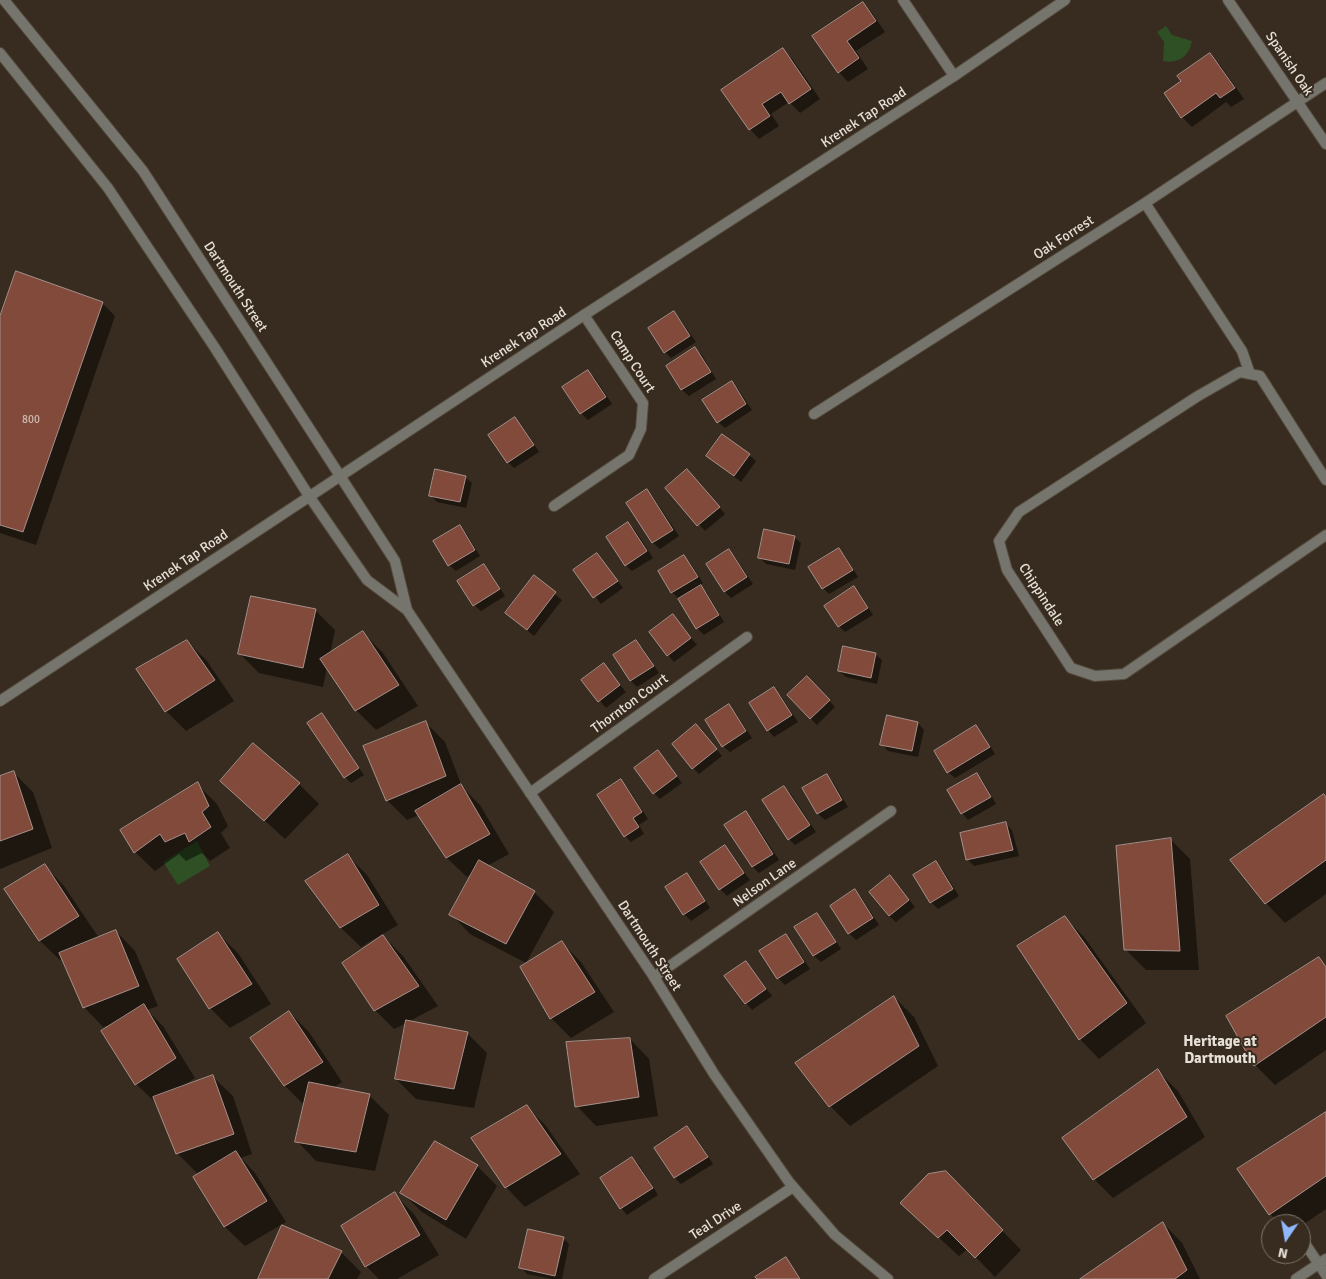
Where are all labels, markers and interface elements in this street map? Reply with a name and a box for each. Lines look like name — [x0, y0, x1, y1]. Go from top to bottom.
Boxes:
street label: Spanish Oak — [1261, 29, 1317, 99]
street label: Krenek Tap Road — [818, 84, 910, 152]
street label: Oak Forrest — [1031, 212, 1097, 264]
street label: Dartmouth Street — [199, 239, 271, 335]
street label: Krenek Tap Road — [478, 304, 570, 372]
street label: Camp Court — [606, 328, 658, 396]
house number: 800 — [22, 413, 40, 427]
street label: Krenek Tap Road — [141, 527, 231, 595]
street label: Chippindale — [1014, 560, 1068, 630]
street label: Thornton Court — [588, 670, 672, 738]
street label: Nelson Lane — [730, 855, 800, 911]
street label: Dartmouth Street — [613, 898, 685, 994]
district label: Heritage at Dartmouth — [1183, 1033, 1257, 1068]
street label: Teal Drive — [687, 1198, 745, 1244]
north arrow — [1261, 1214, 1311, 1264]
text: N — [1276, 1244, 1290, 1263]

